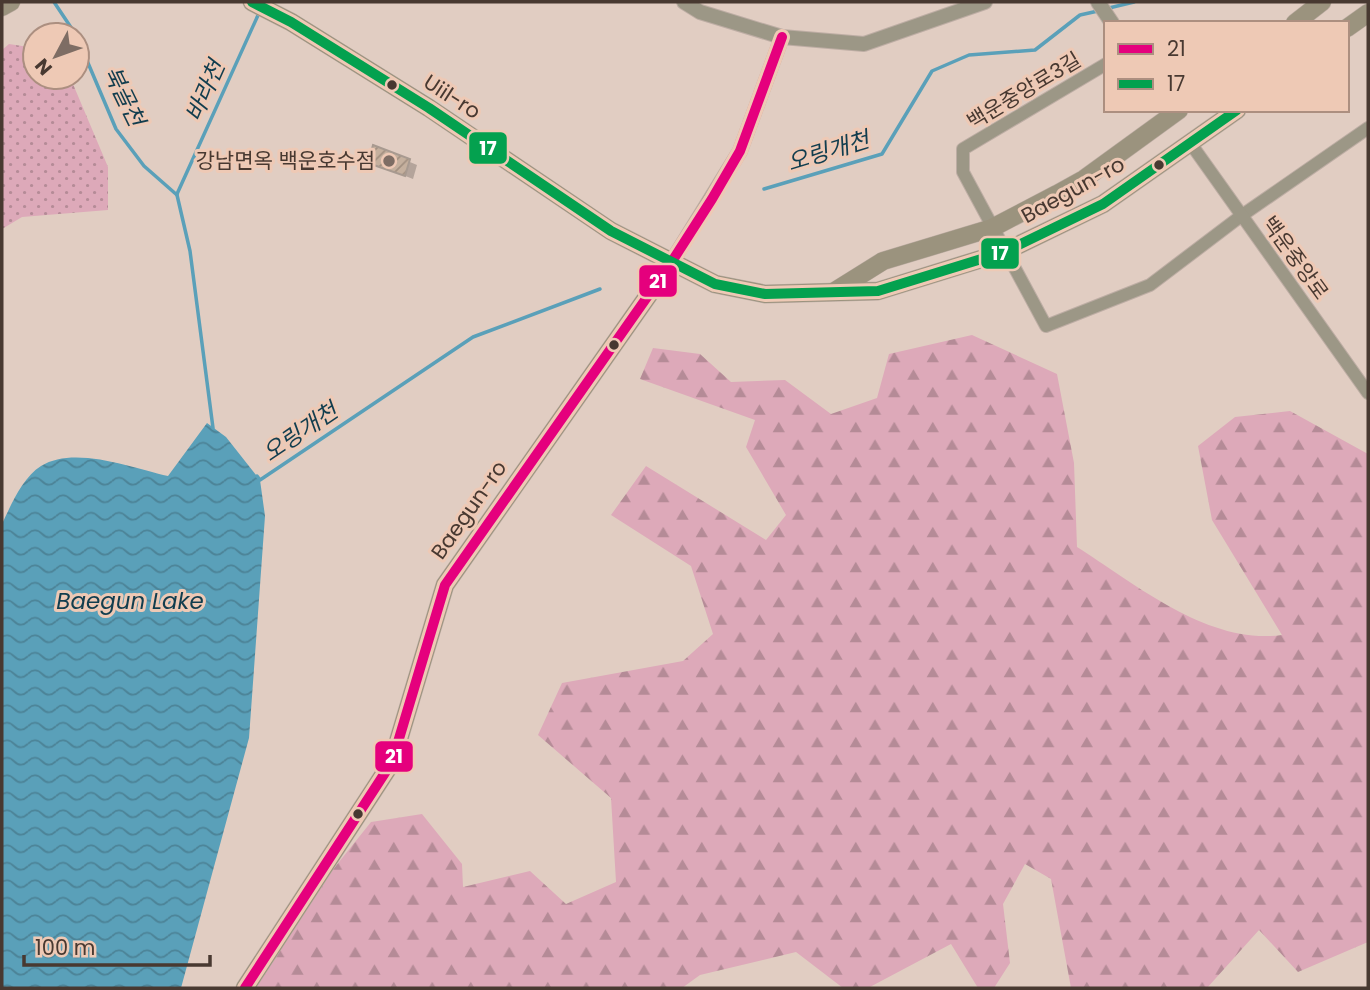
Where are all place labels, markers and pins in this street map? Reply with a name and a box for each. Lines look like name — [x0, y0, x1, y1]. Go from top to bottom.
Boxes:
unlabelled marker — [385, 78, 399, 92]
place label: 강남면옥 백운호수점 — [196, 146, 375, 175]
marker: 강남면옥 백운호수점 — [381, 153, 397, 169]
unlabelled marker — [1152, 158, 1166, 172]
unlabelled marker — [607, 338, 621, 352]
unlabelled marker — [351, 807, 365, 821]

